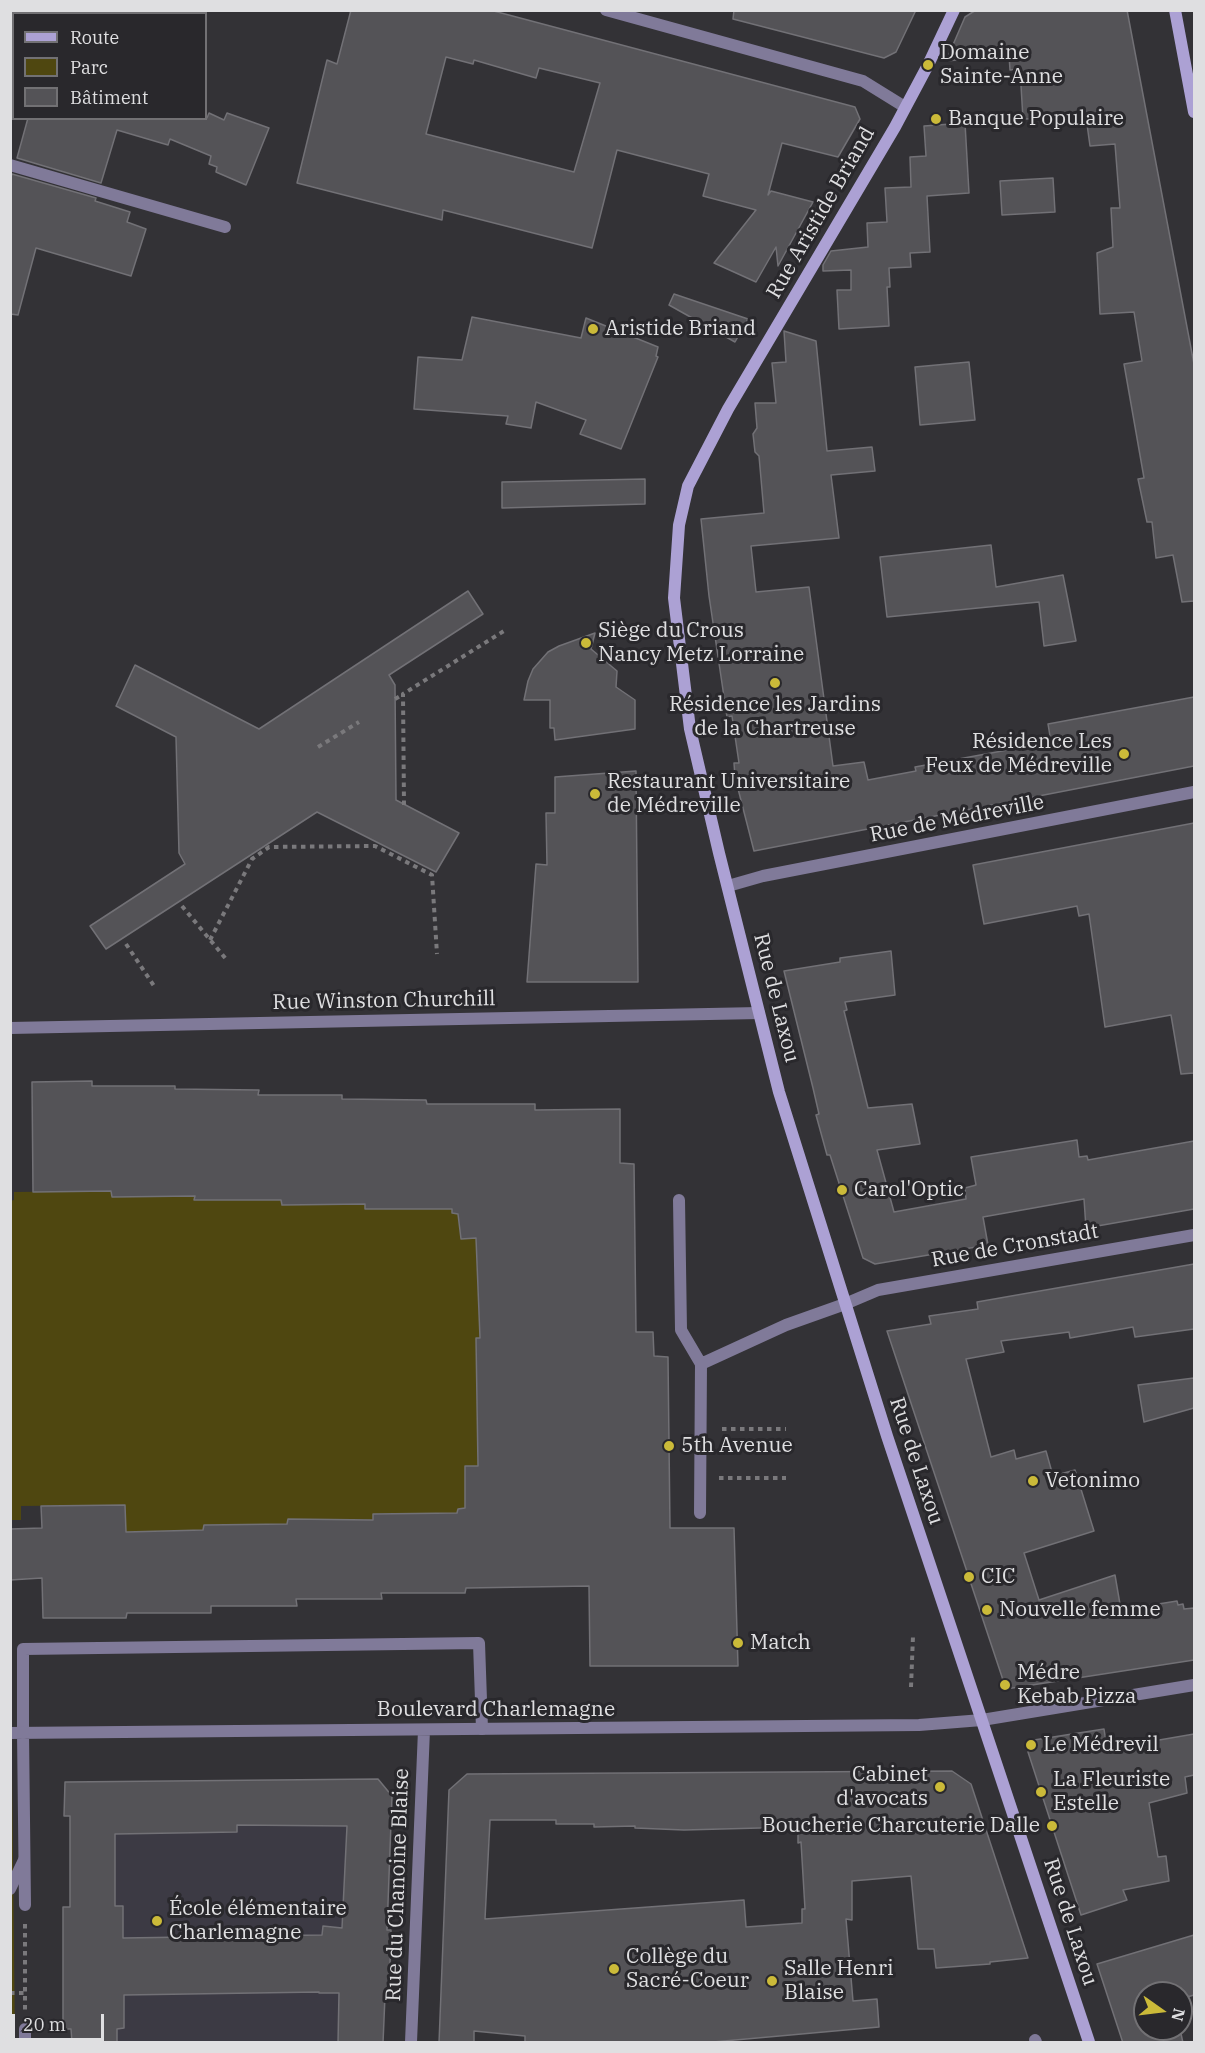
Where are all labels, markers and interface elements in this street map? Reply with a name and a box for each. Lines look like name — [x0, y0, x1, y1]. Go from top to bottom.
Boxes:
legend — [12, 12, 207, 120]
text: Route — [70, 26, 119, 49]
place label: Domaine Sainte-Anne — [940, 40, 1063, 90]
text: Parc — [70, 56, 108, 79]
marker: Domaine Sainte-Anne — [921, 58, 935, 72]
text: Bâtiment — [70, 86, 148, 109]
place label: Banque Populaire — [948, 106, 1124, 132]
marker: Banque Populaire — [929, 112, 943, 126]
street label: Rue Aristide Briand — [762, 123, 880, 303]
place label: Aristide Briand — [605, 316, 756, 342]
marker: Aristide Briand — [586, 322, 600, 336]
place label: Siège du Crous Nancy Metz Lorraine — [598, 618, 804, 668]
marker: Siège du Crous Nancy Metz Lorraine — [579, 636, 593, 650]
marker: Résidence les Jardins de la Chartreuse — [768, 676, 782, 690]
place label: Résidence les Jardins de la Chartreuse — [669, 692, 881, 742]
place label: Résidence Les Feux de Médreville — [925, 729, 1112, 779]
marker: Résidence Les Feux de Médreville — [1117, 747, 1131, 761]
place label: Restaurant Universitaire de Médreville — [607, 769, 850, 819]
marker: Restaurant Universitaire de Médreville — [588, 787, 602, 801]
street label: Rue de Médreville — [868, 790, 1046, 848]
street label: Rue de Laxou — [748, 931, 804, 1065]
street label: Rue Winston Churchill — [272, 986, 496, 1016]
place label: Carol'Optic — [854, 1177, 964, 1203]
marker: Carol'Optic — [835, 1183, 849, 1197]
street label: Rue de Cronstadt — [930, 1219, 1100, 1273]
street label: Rue de Laxou — [884, 1394, 948, 1528]
place label: 5th Avenue — [681, 1433, 793, 1459]
marker: 5th Avenue — [662, 1439, 676, 1453]
place label: Vetonimo — [1045, 1468, 1140, 1494]
marker: Vetonimo — [1026, 1474, 1040, 1488]
place label: CIC — [981, 1564, 1016, 1590]
marker: CIC — [962, 1570, 976, 1584]
place label: Nouvelle femme — [999, 1597, 1161, 1623]
marker: Nouvelle femme — [980, 1603, 994, 1617]
place label: Match — [750, 1630, 811, 1656]
marker: Match — [731, 1636, 745, 1650]
place label: Médre Kebab Pizza — [1017, 1660, 1137, 1710]
marker: Médre Kebab Pizza — [998, 1678, 1012, 1692]
street label: Boulevard Charlemagne — [377, 1697, 615, 1723]
place label: Le Médrevil — [1043, 1732, 1159, 1758]
marker: Le Médrevil — [1024, 1738, 1038, 1752]
place label: Cabinet d'avocats — [836, 1762, 928, 1812]
place label: La Fleuriste Estelle — [1053, 1767, 1170, 1817]
street label: Rue du Chanoine Blaise — [381, 1768, 415, 2002]
marker: Cabinet d'avocats — [933, 1780, 947, 1794]
marker: La Fleuriste Estelle — [1034, 1785, 1048, 1799]
place label: Boucherie Charcuterie Dalle — [762, 1813, 1040, 1839]
marker: Boucherie Charcuterie Dalle — [1045, 1819, 1059, 1833]
street label: Rue de Laxou — [1038, 1855, 1102, 1989]
place label: École élémentaire Charlemagne — [169, 1896, 347, 1946]
marker: École élémentaire Charlemagne — [150, 1914, 164, 1928]
place label: Collège du Sacré-Coeur — [626, 1944, 749, 1994]
place label: Salle Henri Blaise — [784, 1956, 894, 2006]
marker: Collège du Sacré-Coeur — [607, 1962, 621, 1976]
marker: Salle Henri Blaise — [765, 1974, 779, 1988]
north arrow — [1133, 1981, 1193, 2041]
scale bar — [15, 2002, 106, 2040]
text: N — [1167, 2006, 1190, 2023]
text: 20 m — [23, 2013, 66, 2036]

